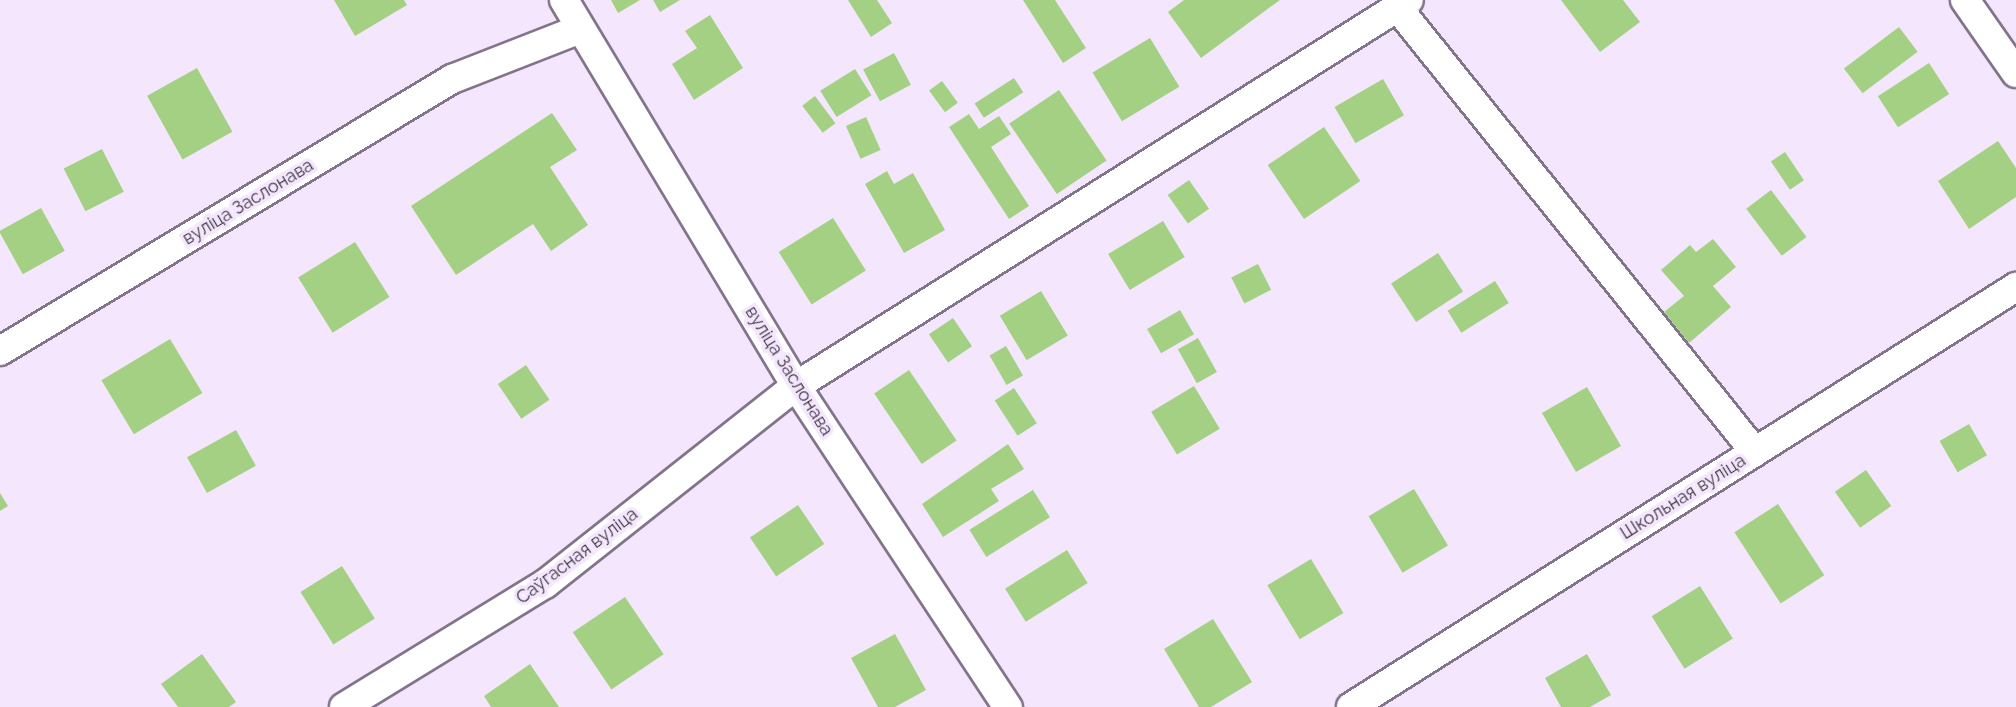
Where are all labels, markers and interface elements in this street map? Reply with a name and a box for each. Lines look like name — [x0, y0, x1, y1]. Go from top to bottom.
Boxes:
street label: вуліца Заслонава — [179, 154, 317, 250]
street label: вуліца Заслонава — [740, 302, 838, 440]
street label: Школьная вуліца — [1616, 450, 1750, 544]
street label: Саўгасная вуліца — [512, 503, 642, 609]

